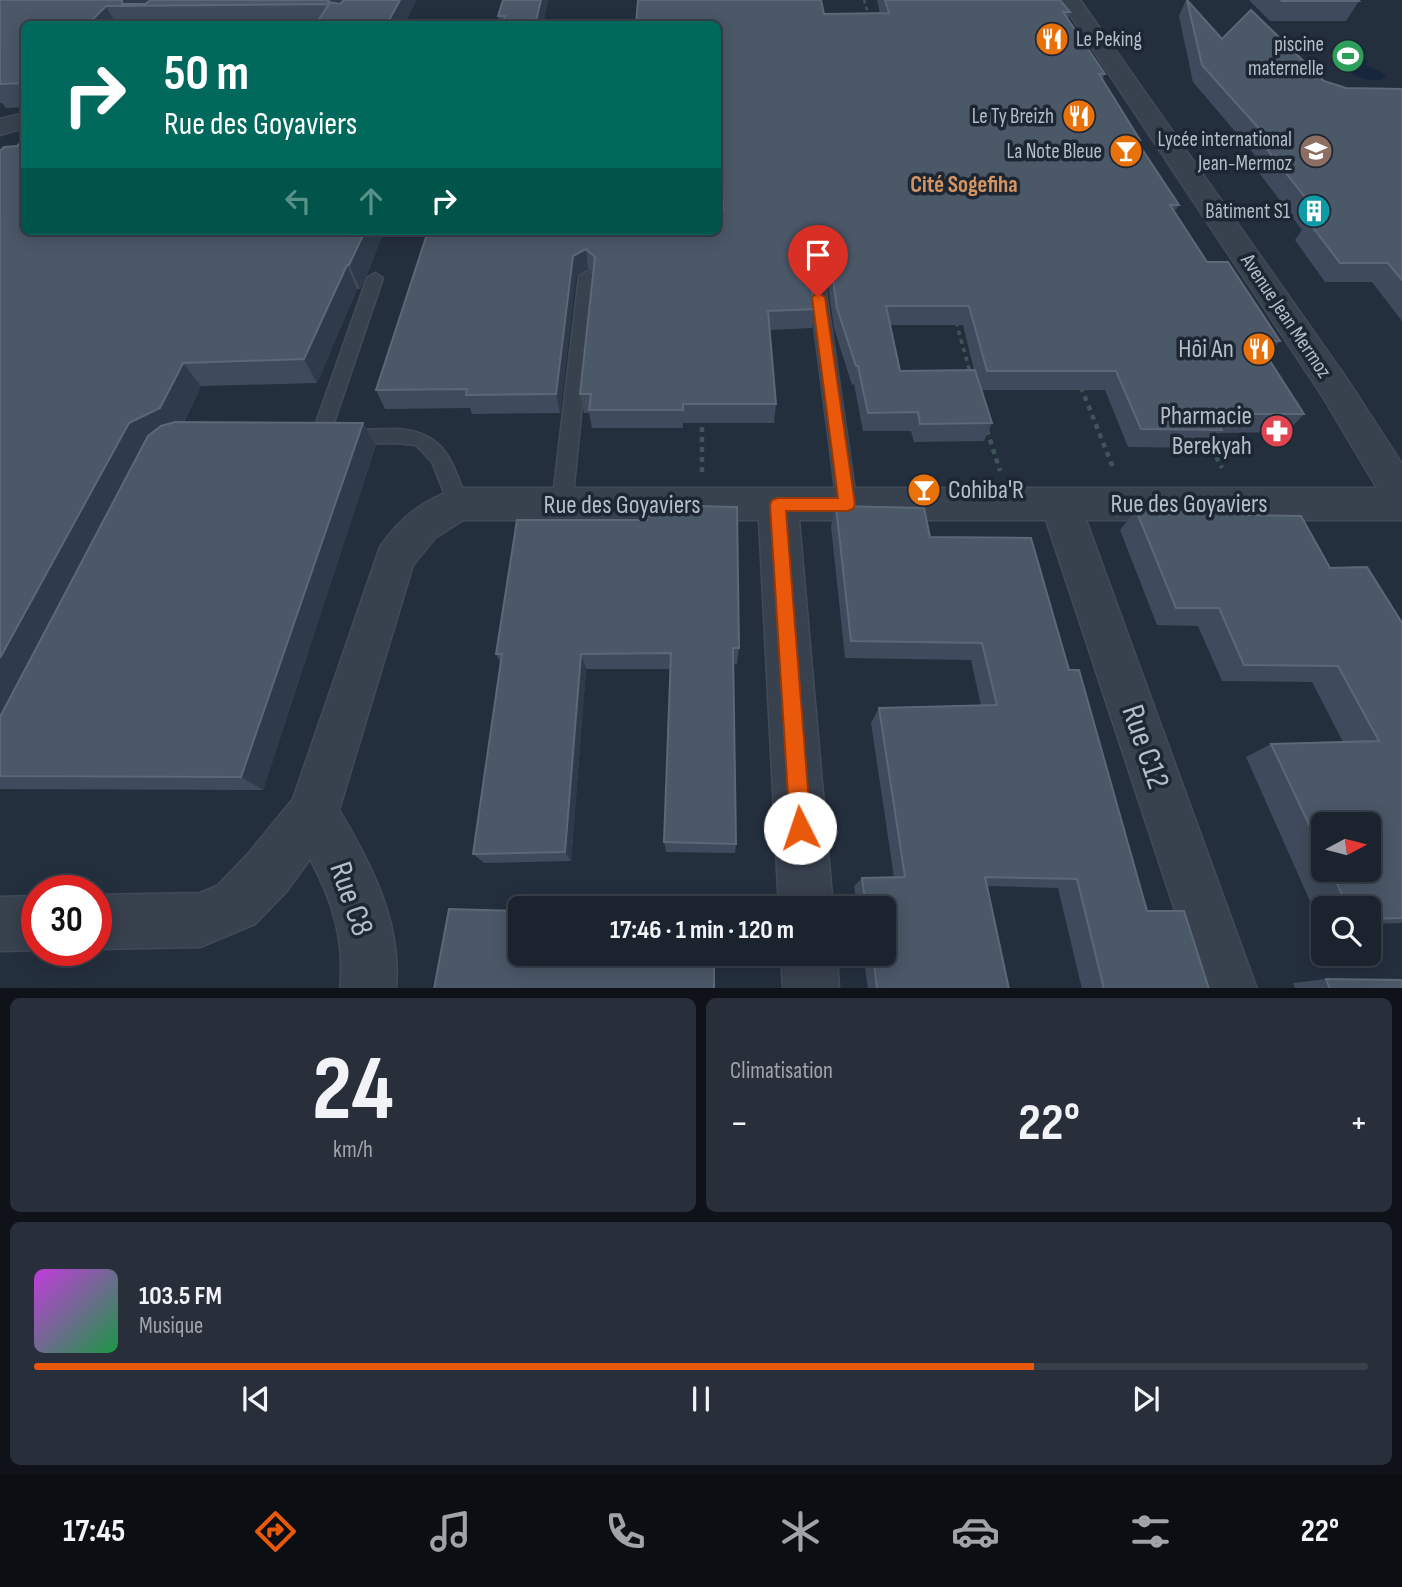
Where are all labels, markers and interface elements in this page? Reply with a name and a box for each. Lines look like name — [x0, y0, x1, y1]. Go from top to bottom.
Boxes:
restaurant icon: Le Peking — [1033, 20, 1071, 58]
place label: Le Peking — [1076, 27, 1142, 52]
place label: piscine maternelle — [1248, 32, 1324, 81]
sports icon: piscine maternelle — [1329, 37, 1367, 75]
text: 50 m — [164, 45, 249, 104]
icon: right — [49, 49, 140, 140]
restaurant icon: Le Ty Breizh — [1060, 97, 1098, 135]
place label: Le Ty Breizh — [972, 104, 1054, 129]
text: Rue des Goyaviers — [164, 105, 357, 144]
place label: Lycée international Jean-Mermoz — [1157, 127, 1292, 176]
bar icon: La Note Bleue — [1107, 132, 1145, 170]
school or university icon: Lycée international Jean-Mermoz — [1297, 132, 1335, 170]
place label: La Note Bleue — [1006, 139, 1102, 164]
district label: Cité Sogefiha — [910, 171, 1018, 199]
icon: left — [279, 182, 317, 220]
icon: ahead — [352, 182, 390, 220]
icon: right — [425, 182, 463, 220]
building icon: Bâtiment S1 — [1295, 192, 1333, 230]
place label: Bâtiment S1 — [1205, 199, 1291, 224]
pin — [788, 225, 848, 297]
icon: arrive — [799, 236, 837, 274]
street label: Avenue Jean Mermoz — [1235, 248, 1337, 383]
restaurant icon: Hôi An — [1240, 330, 1278, 368]
place label: Hôi An — [1178, 334, 1234, 365]
place label: Pharmacie Berekyah — [1160, 401, 1252, 462]
pharmacy icon: Pharmacie Berekyah — [1258, 412, 1296, 450]
bar icon: Cohiba'R — [905, 471, 943, 509]
place label: Cohiba'R — [948, 475, 1024, 506]
street label: Rue des Goyaviers — [1110, 489, 1268, 520]
street label: Rue des Goyaviers — [543, 490, 701, 521]
street label: Rue C12 — [1113, 700, 1177, 794]
position arrow — [763, 791, 837, 865]
north arrow — [1311, 812, 1381, 882]
map controls — [1311, 812, 1381, 966]
street label: Rue C8 — [320, 857, 382, 941]
speed limit sign: 30 — [21, 875, 112, 966]
button: search — [1311, 896, 1381, 966]
text: 17:46 · 1 min · 120 m — [610, 915, 794, 946]
text: 24 — [312, 1036, 394, 1145]
text: Climatisation — [730, 1057, 833, 1085]
text: 22° — [1018, 1092, 1080, 1155]
text: − — [730, 1101, 749, 1146]
text: + — [1349, 1101, 1368, 1146]
text: km/h — [333, 1136, 373, 1164]
text: 103.5 FM — [139, 1281, 222, 1312]
text: Musique — [139, 1312, 203, 1340]
icon: previous — [237, 1380, 275, 1418]
icon: pause — [682, 1380, 720, 1418]
icon: next — [1127, 1380, 1165, 1418]
icon: directions — [251, 1507, 300, 1556]
icon: music — [426, 1507, 475, 1556]
icon: phone — [601, 1507, 650, 1556]
icon: climate — [776, 1507, 825, 1556]
icon: car — [951, 1507, 1000, 1556]
icon: filters — [1126, 1507, 1175, 1556]
text: 17:45 — [63, 1512, 125, 1551]
text: 22° — [1301, 1512, 1339, 1551]

